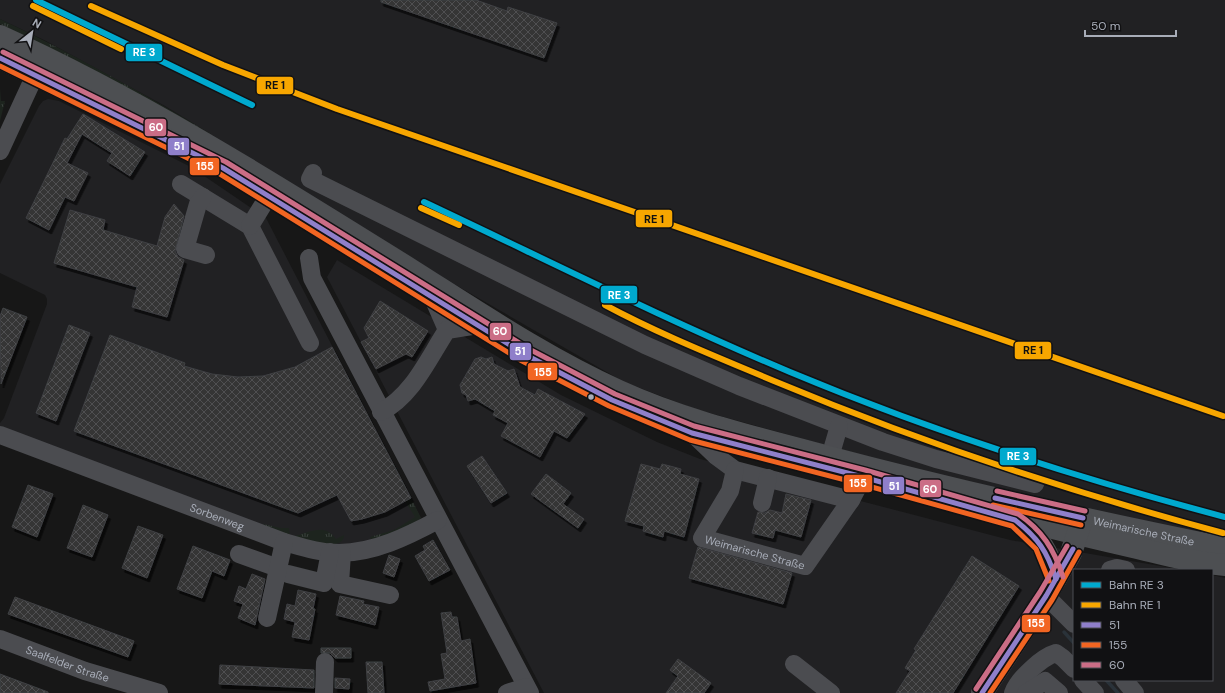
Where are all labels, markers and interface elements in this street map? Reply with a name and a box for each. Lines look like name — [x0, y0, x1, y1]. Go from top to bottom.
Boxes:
north arrow — [12, 12, 52, 52]
scale bar — [1085, 12, 1176, 38]
text: N — [30, 15, 44, 31]
text: 50 m — [1091, 18, 1120, 34]
line badge: RE 3 — [125, 43, 163, 62]
text: RE 3 — [133, 45, 155, 59]
line badge: RE 1 — [256, 76, 294, 95]
text: RE 1 — [265, 78, 285, 92]
line badge: 60 — [144, 118, 167, 137]
text: 60 — [149, 120, 164, 134]
line badge: 51 — [167, 137, 190, 156]
text: 51 — [174, 139, 184, 153]
line badge: 155 — [189, 157, 220, 176]
text: 155 — [196, 159, 214, 173]
line badge: RE 1 — [635, 209, 673, 228]
text: RE 1 — [644, 212, 664, 226]
line badge: RE 3 — [600, 285, 638, 304]
text: RE 3 — [608, 288, 630, 302]
line badge: 60 — [489, 322, 512, 341]
text: 60 — [493, 324, 508, 338]
line badge: RE 1 — [1014, 341, 1052, 360]
line badge: 51 — [509, 342, 532, 361]
text: RE 1 — [1023, 343, 1043, 357]
text: 51 — [515, 344, 525, 358]
line badge: 155 — [527, 362, 558, 381]
text: 155 — [534, 365, 552, 379]
unlabelled marker — [586, 392, 596, 402]
line badge: RE 3 — [999, 447, 1037, 466]
text: RE 3 — [1007, 449, 1029, 463]
line badge: 155 — [843, 474, 873, 493]
text: 155 — [849, 476, 867, 490]
line badge: 51 — [882, 476, 905, 495]
text: 51 — [889, 479, 899, 493]
line badge: 60 — [919, 479, 942, 498]
text: 60 — [923, 482, 938, 496]
street label: Sorbenweg — [188, 500, 246, 533]
street label: Weimarische Straße — [1092, 514, 1196, 549]
street label: Weimarische Straße — [703, 532, 806, 573]
legend — [1073, 569, 1213, 681]
text: Bahn RE 3 — [1109, 577, 1164, 593]
text: Bahn RE 1 — [1109, 597, 1161, 613]
line badge: 155 — [1021, 614, 1051, 633]
text: 155 — [1027, 616, 1045, 630]
text: 51 — [1109, 617, 1120, 633]
text: 155 — [1109, 637, 1127, 653]
street label: Saalfelder Straße — [24, 642, 111, 685]
text: 60 — [1109, 657, 1125, 673]

